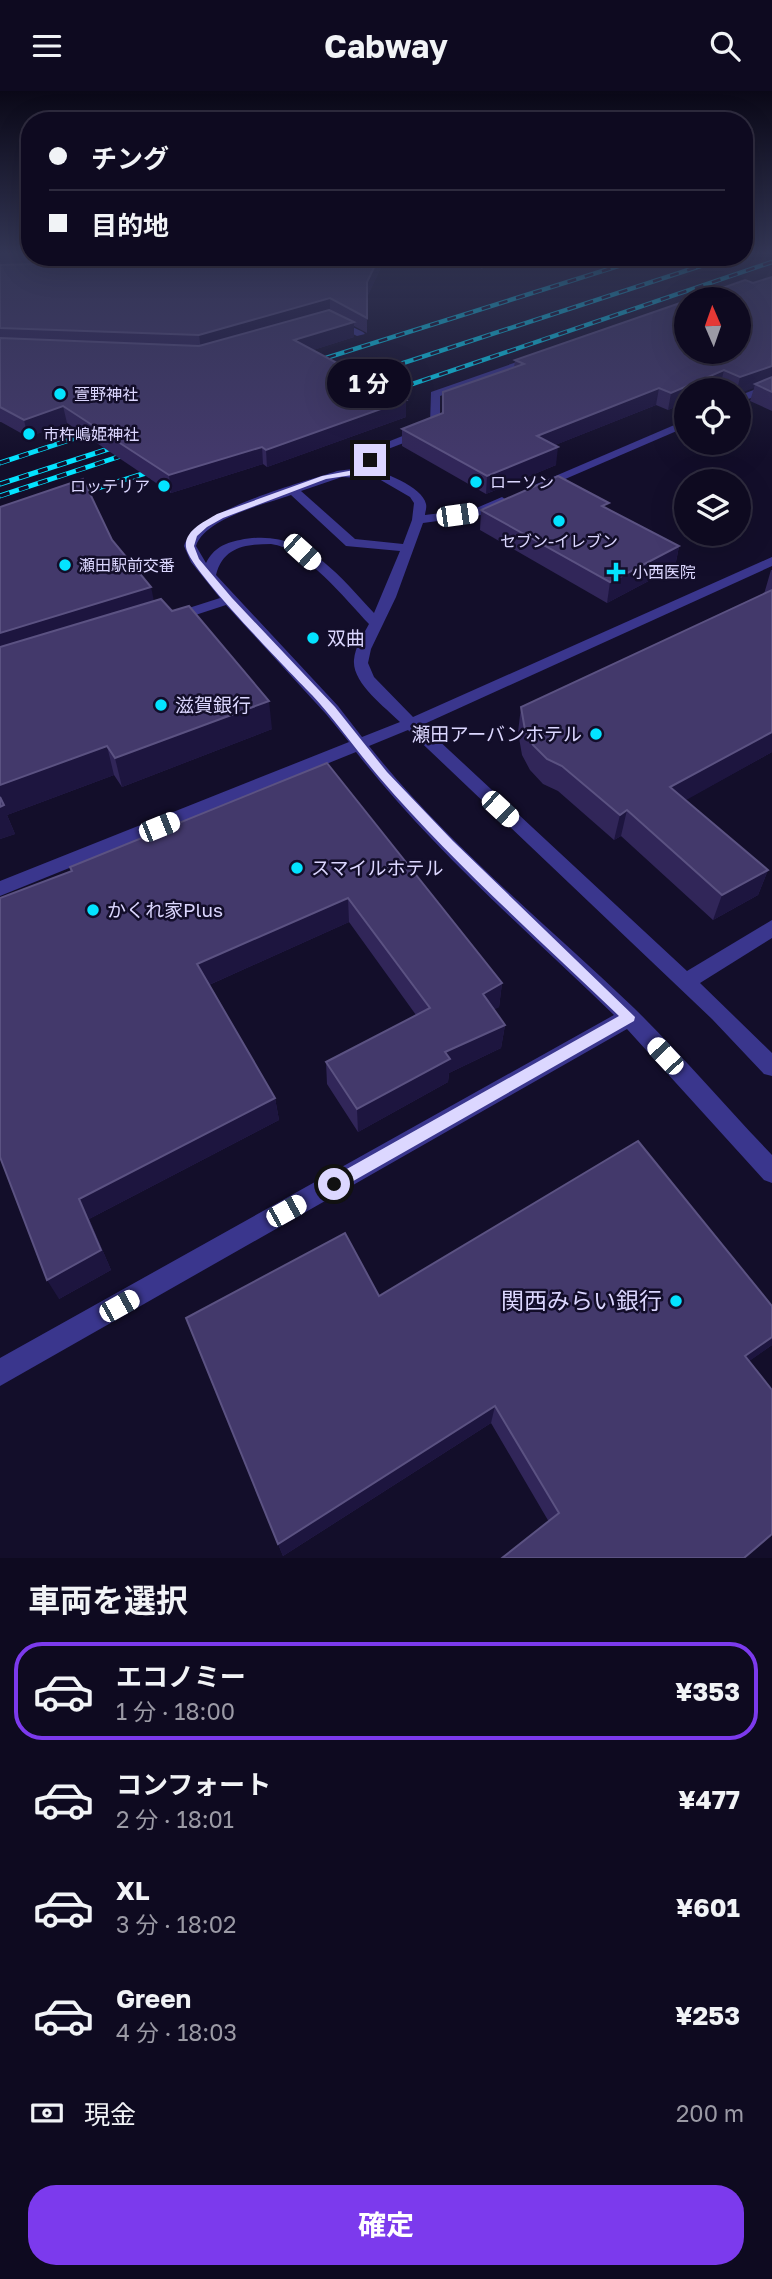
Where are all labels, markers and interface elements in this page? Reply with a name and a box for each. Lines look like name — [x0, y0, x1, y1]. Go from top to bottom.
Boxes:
icon: menu — [28, 27, 66, 65]
text: Cabway — [324, 27, 448, 65]
icon: search — [706, 27, 744, 65]
text: チング — [91, 143, 169, 174]
text: 目的地 — [91, 210, 169, 241]
north arrow — [674, 287, 751, 364]
map controls — [674, 287, 751, 546]
callout: 1 分 — [328, 359, 412, 407]
text: 1 分 — [349, 369, 389, 397]
button: locate — [674, 378, 751, 455]
place label: 萱野神社 — [74, 384, 138, 404]
marker: 萱野神社 — [52, 386, 68, 402]
place label: 市杵嶋姫神社 — [43, 424, 139, 444]
marker: 市杵嶋姫神社 — [21, 426, 37, 442]
route end — [354, 444, 386, 476]
button: layers — [674, 469, 751, 546]
place label: ローソン — [490, 472, 554, 492]
marker: ローソン — [468, 474, 484, 490]
place label: ロッテリア — [70, 476, 150, 496]
marker: ロッテリア — [156, 478, 172, 494]
car — [435, 502, 480, 528]
marker: セブン-イレブン — [551, 513, 567, 529]
car — [280, 530, 325, 574]
place label: セブン-イレブン — [500, 531, 618, 551]
place label: 瀬田駅前交番 — [79, 555, 175, 575]
marker: 瀬田駅前交番 — [57, 557, 73, 573]
marker: 小西医院 — [606, 562, 626, 582]
place label: 小西医院 — [632, 562, 696, 582]
place label: 双曲 — [327, 626, 365, 649]
marker: 双曲 — [305, 630, 321, 646]
place label: 滋賀銀行 — [175, 693, 251, 716]
marker: 滋賀銀行 — [153, 697, 169, 713]
place label: 瀬田アーバンホテル — [411, 722, 582, 745]
marker: 瀬田アーバンホテル — [588, 726, 604, 742]
car — [478, 787, 523, 831]
car — [136, 809, 183, 845]
place label: スマイルホテル — [311, 856, 443, 879]
marker: スマイルホテル — [289, 860, 305, 876]
place label: かくれ家Plus — [107, 898, 223, 921]
marker: かくれ家Plus — [85, 902, 101, 918]
car — [643, 1033, 688, 1079]
route start — [318, 1168, 350, 1200]
car — [263, 1192, 310, 1230]
place label: 関西みらい銀行 — [501, 1286, 662, 1314]
car — [96, 1287, 143, 1325]
marker: 関西みらい銀行 — [668, 1293, 684, 1309]
text: 車両を選択 — [28, 1581, 188, 1619]
icon: car — [32, 1660, 95, 1723]
text: エコノミー — [116, 1661, 246, 1692]
text: ¥353 — [675, 1676, 740, 1707]
text: 1 分 · 18:00 — [116, 1697, 235, 1725]
icon: car — [32, 1768, 95, 1831]
text: コンフォート — [116, 1769, 271, 1800]
text: ¥477 — [678, 1784, 740, 1815]
text: 2 分 · 18:01 — [116, 1805, 234, 1833]
text: XL — [116, 1875, 150, 1906]
icon: car — [32, 1876, 95, 1939]
text: ¥601 — [676, 1892, 740, 1923]
text: 3 分 · 18:02 — [116, 1910, 236, 1938]
text: Green — [116, 1983, 191, 2014]
icon: car — [32, 1984, 95, 2047]
text: ¥253 — [675, 2000, 740, 2031]
text: 4 分 · 18:03 — [116, 2018, 237, 2046]
icon: cash — [28, 2094, 66, 2132]
text: 現金 — [84, 2099, 136, 2130]
text: 200 m — [676, 2099, 744, 2127]
button: 確定 — [28, 2185, 744, 2265]

